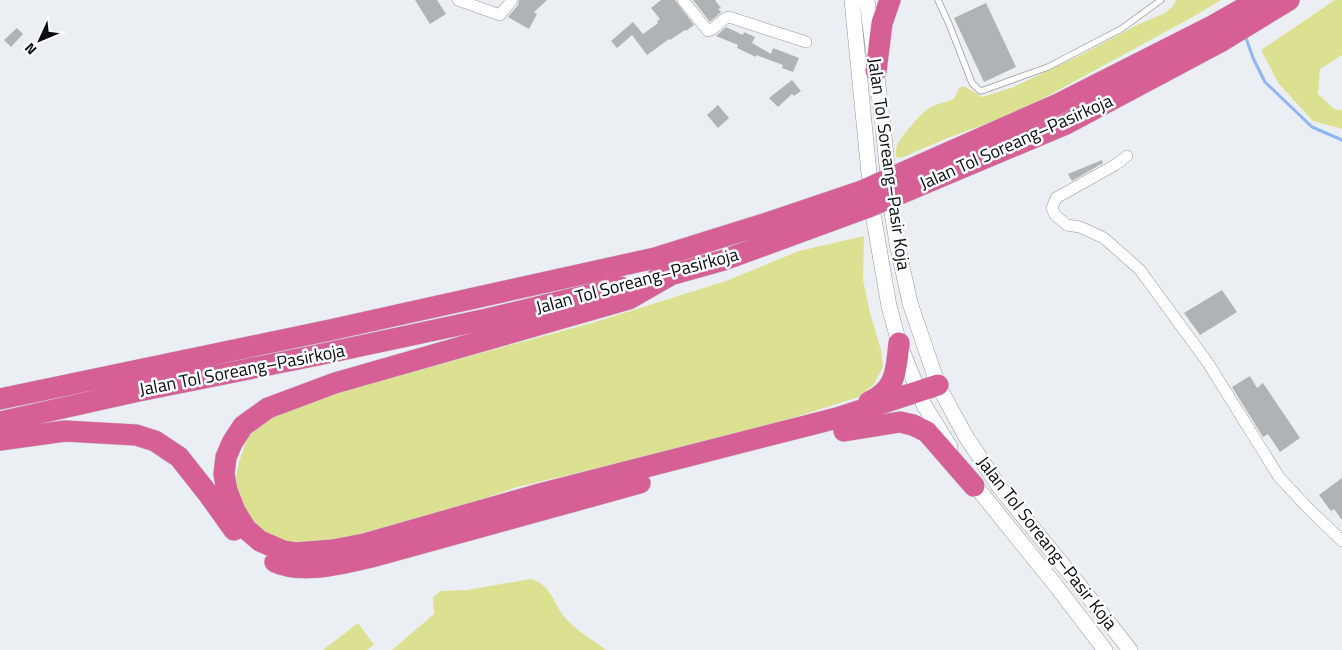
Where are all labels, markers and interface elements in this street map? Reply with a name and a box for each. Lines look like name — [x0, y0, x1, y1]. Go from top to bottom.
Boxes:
north arrow — [15, 15, 65, 65]
text: N — [19, 39, 41, 60]
street label: Jalan Tol Soreang–Pasir Koja — [861, 56, 918, 272]
street label: Jalan Tol Soreang–Pasirkoja — [915, 87, 1117, 196]
street label: Jalan Tol Soreang–Pasirkoja — [532, 240, 741, 321]
street label: Jalan Tol Soreang–Pasirkoja — [137, 336, 347, 403]
street label: Jalan Tol Soreang–Pasir Koja — [971, 450, 1124, 636]

